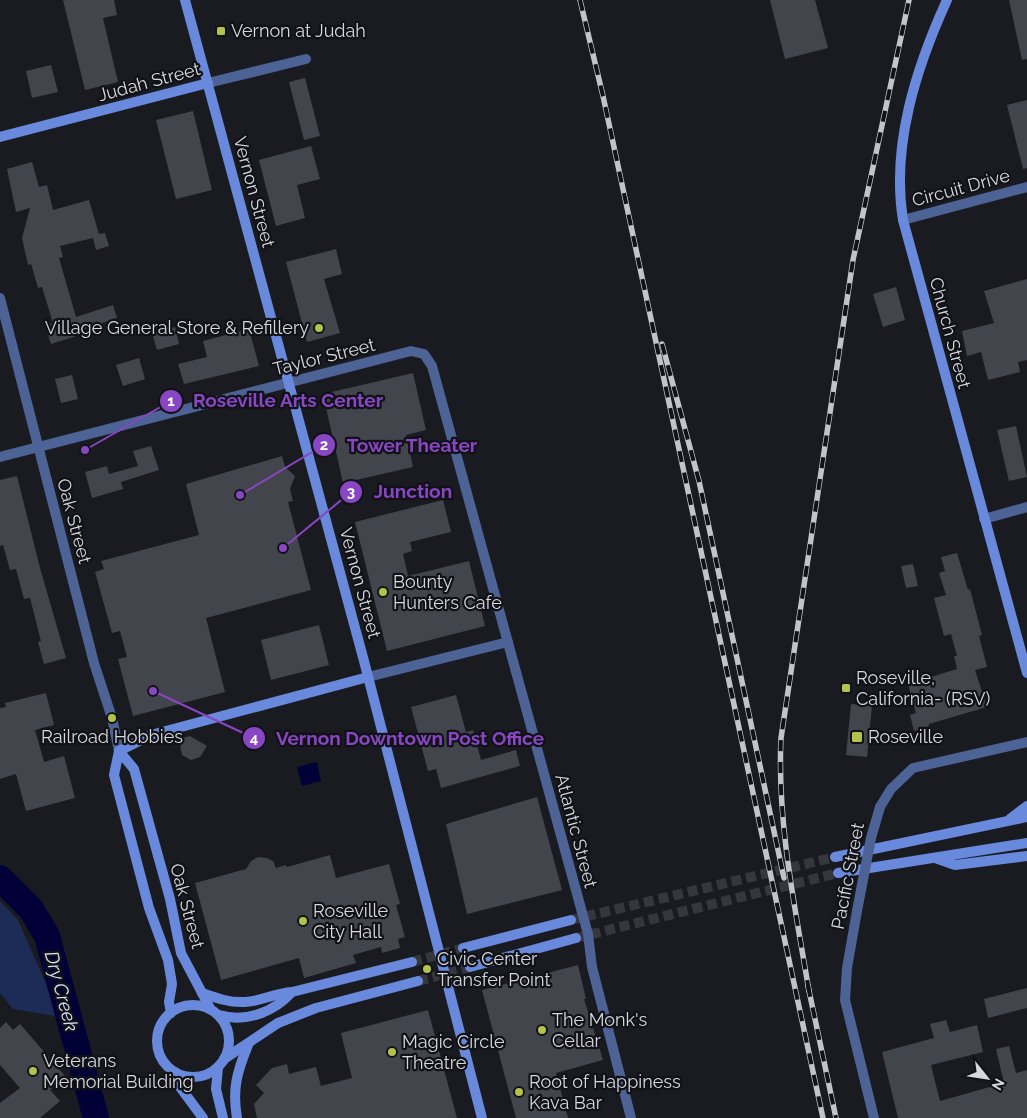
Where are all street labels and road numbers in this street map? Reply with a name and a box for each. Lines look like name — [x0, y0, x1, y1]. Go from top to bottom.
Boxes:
street label: Judah Street — [95, 58, 202, 105]
street label: Vernon Street — [230, 134, 279, 250]
street label: Circuit Drive — [910, 164, 1012, 211]
street label: Church Street — [926, 275, 975, 391]
street label: Taylor Street — [271, 334, 377, 379]
street label: Oak Street — [53, 476, 96, 566]
street label: Vernon Street — [336, 525, 385, 641]
street label: Atlantic Street — [551, 772, 602, 890]
street label: Pacific Street — [827, 821, 868, 931]
street label: Oak Street — [166, 861, 209, 951]

